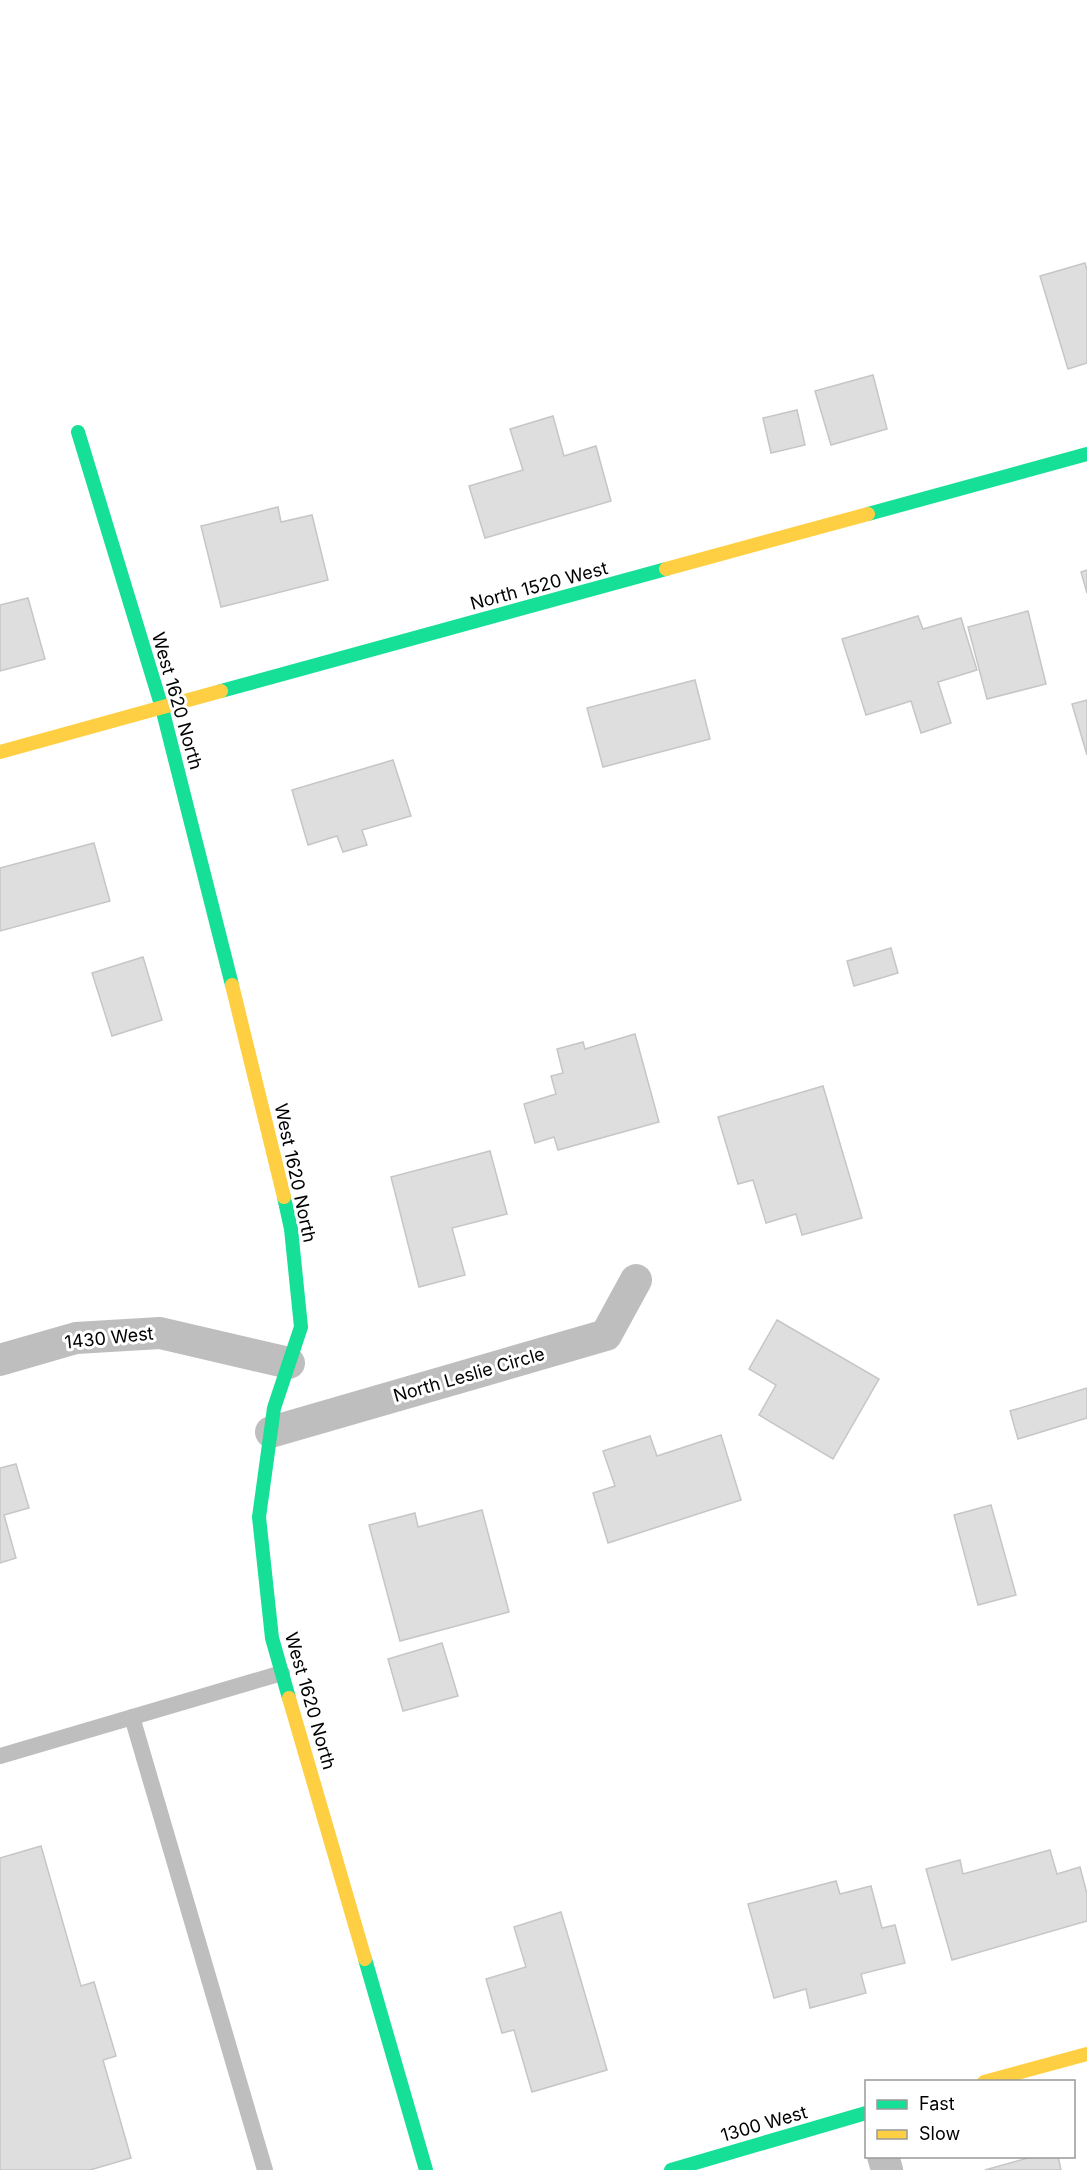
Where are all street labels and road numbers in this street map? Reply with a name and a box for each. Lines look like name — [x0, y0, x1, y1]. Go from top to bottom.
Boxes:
street label: North 1520 West — [468, 557, 610, 614]
street label: West 1620 North — [148, 630, 207, 772]
street label: West 1620 North — [270, 1101, 320, 1244]
street label: 1430 West — [63, 1322, 155, 1353]
street label: North Leslie Circle — [391, 1343, 547, 1406]
street label: West 1620 North — [281, 1630, 340, 1772]
street label: 1300 West — [718, 2101, 810, 2146]

